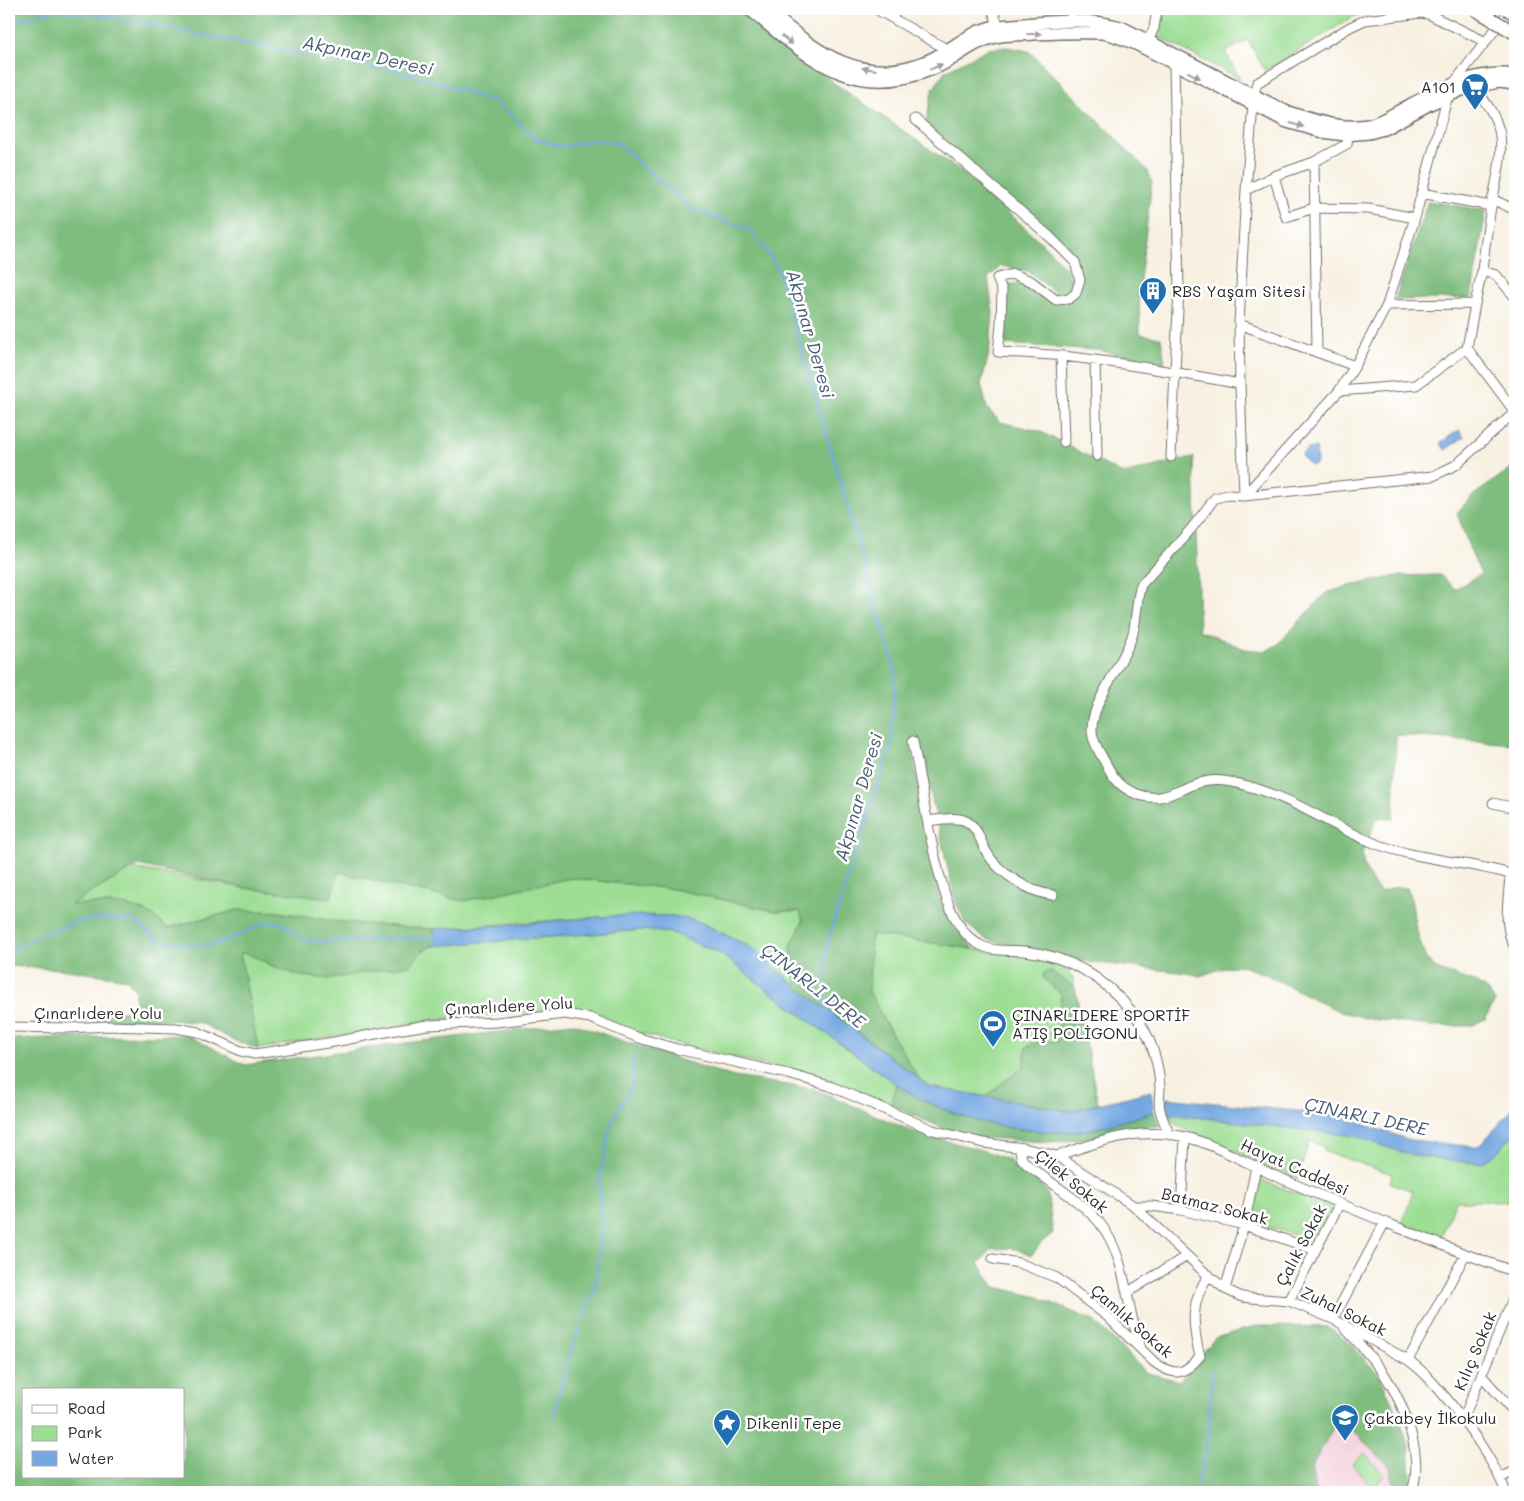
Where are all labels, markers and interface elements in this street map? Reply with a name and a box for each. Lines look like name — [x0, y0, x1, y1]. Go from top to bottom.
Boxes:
water label: Akpınar Deresi — [301, 29, 436, 81]
one-way arrow — [1027, 30, 1043, 38]
one-way arrow — [780, 34, 793, 45]
one-way arrow — [929, 63, 943, 71]
one-way arrow — [860, 65, 876, 73]
one-way arrow — [1187, 71, 1202, 79]
supermarket icon: A101 — [1460, 72, 1490, 111]
place label: A101 — [1421, 76, 1456, 97]
one-way arrow — [1289, 122, 1304, 130]
water label: Akpınar Deresi — [781, 267, 841, 401]
building icon: RBS Yaşam Sitesi — [1138, 276, 1168, 315]
place label: RBS Yaşam Sitesi — [1172, 280, 1306, 301]
water label: Akpınar Deresi — [828, 729, 888, 864]
water label: ÇINARLI DERE — [757, 937, 871, 1034]
street label: Çınarlıdere Yolu — [444, 992, 574, 1019]
street label: Çınarlıdere Yolu — [34, 1002, 162, 1023]
place label: ÇINARLIDERE SPORTİF ATIŞ POLİGONU — [1012, 1004, 1190, 1043]
sports icon: ÇINARLIDERE SPORTİF ATIŞ POLİGONU — [978, 1009, 1008, 1048]
water label: ÇINARLI DERE — [1302, 1091, 1431, 1141]
street label: Hayat Caddesi — [1238, 1133, 1353, 1200]
street label: Çilek Sokak — [1031, 1144, 1113, 1217]
street label: Batmaz Sokak — [1160, 1182, 1271, 1229]
street label: Çalık Sokak — [1270, 1200, 1331, 1289]
street label: Çamlık Sokak — [1087, 1279, 1178, 1362]
street label: Zuhal Sokak — [1298, 1281, 1391, 1340]
street label: Kılıç Sokak — [1449, 1308, 1501, 1393]
legend — [22, 1388, 185, 1478]
text: Road — [68, 1398, 105, 1418]
school or university icon: Çakabey İlkokulu — [1330, 1403, 1360, 1442]
place label: Çakabey İlkokulu — [1364, 1407, 1496, 1428]
place icon: Dikenli Tepe — [712, 1408, 742, 1447]
place label: Dikenli Tepe — [746, 1412, 842, 1433]
text: Park — [68, 1422, 102, 1442]
text: Water — [68, 1448, 114, 1468]

